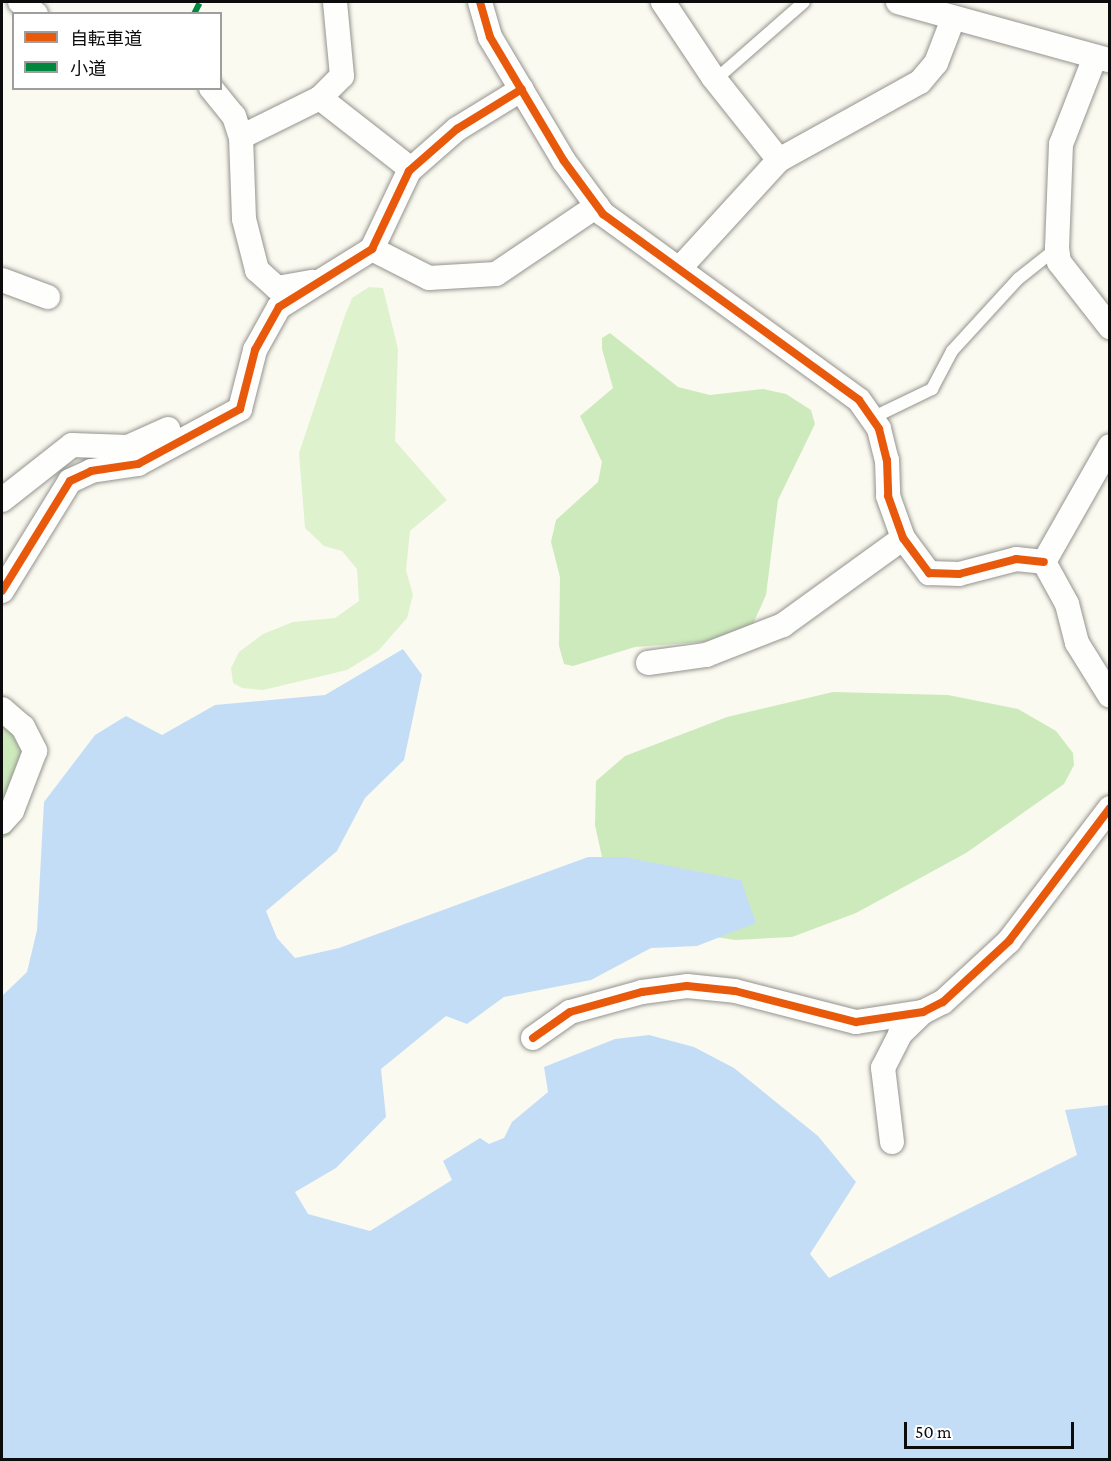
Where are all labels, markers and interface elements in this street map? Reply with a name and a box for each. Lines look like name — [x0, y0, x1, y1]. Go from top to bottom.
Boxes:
legend — [12, 12, 222, 90]
text: 自転車道 — [70, 29, 142, 49]
text: 小道 — [70, 59, 106, 79]
scale bar — [907, 1410, 1076, 1448]
text: 50 m — [915, 1422, 952, 1442]

